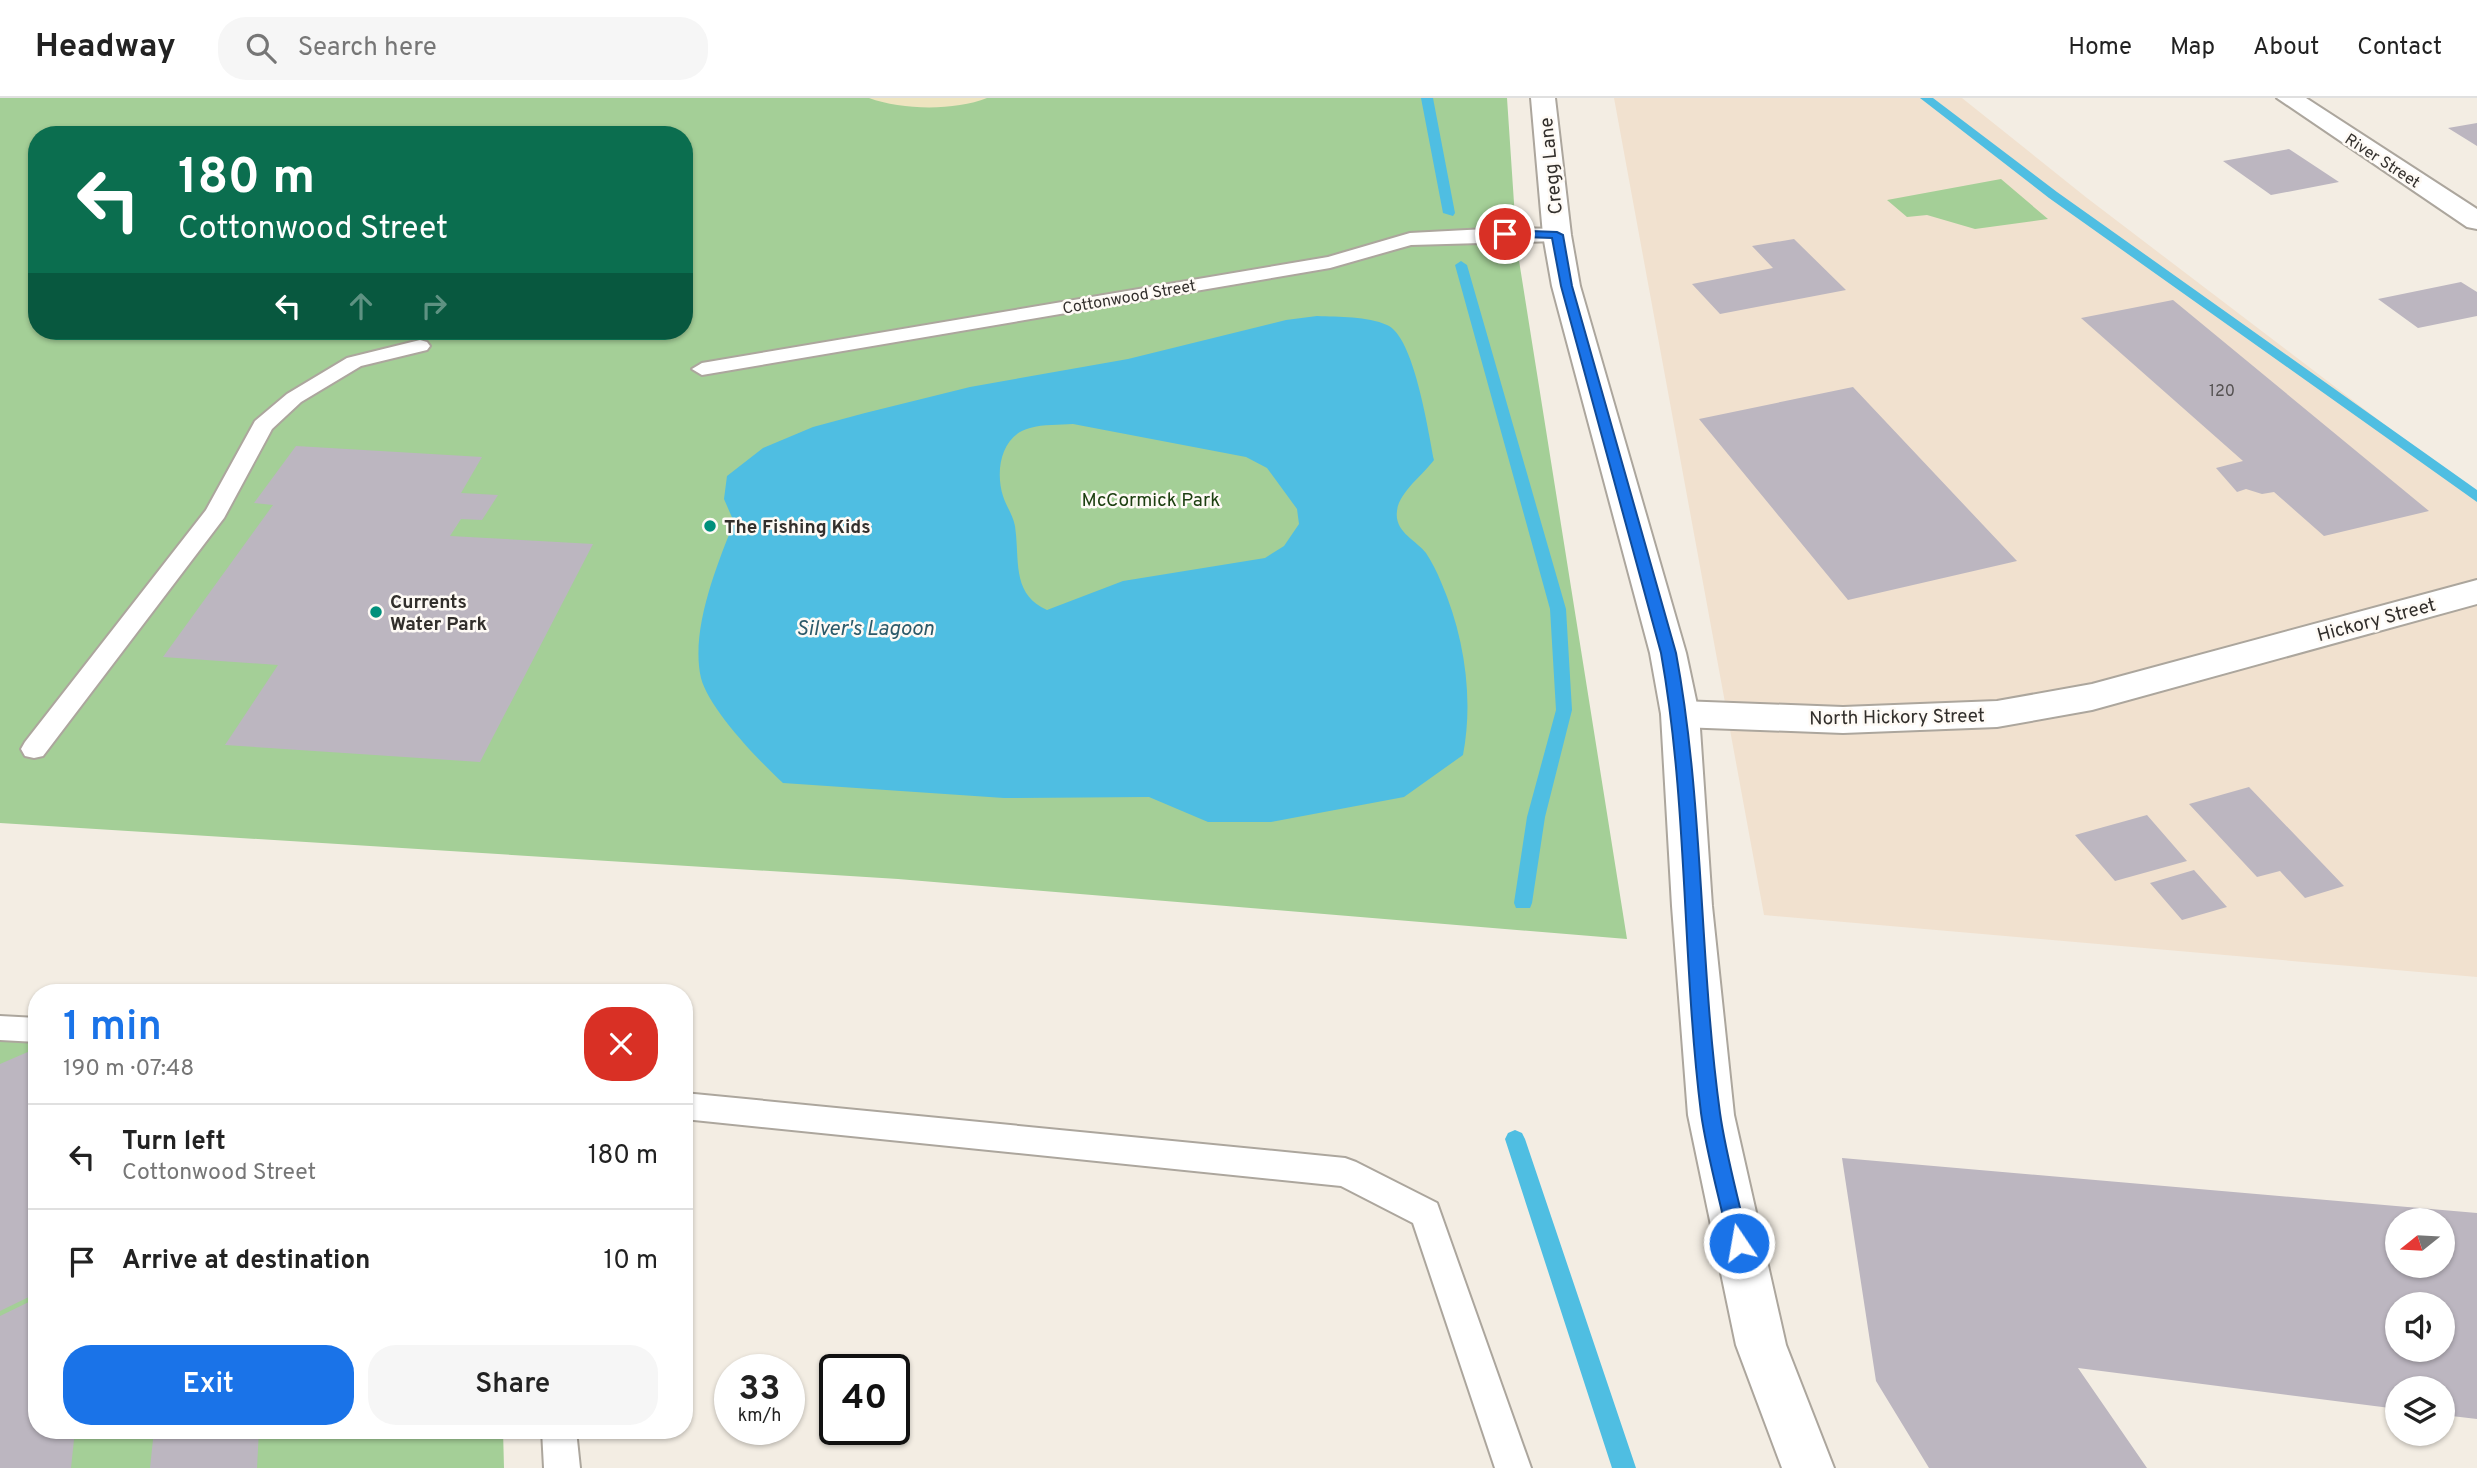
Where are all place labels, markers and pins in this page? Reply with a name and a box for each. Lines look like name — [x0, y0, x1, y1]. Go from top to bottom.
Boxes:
pin — [1475, 204, 1535, 264]
place label: The Fishing Kids — [724, 516, 871, 540]
marker: The Fishing Kids — [702, 518, 718, 534]
place label: Currents Water Park — [390, 591, 487, 637]
marker: Currents Water Park — [368, 604, 384, 620]

